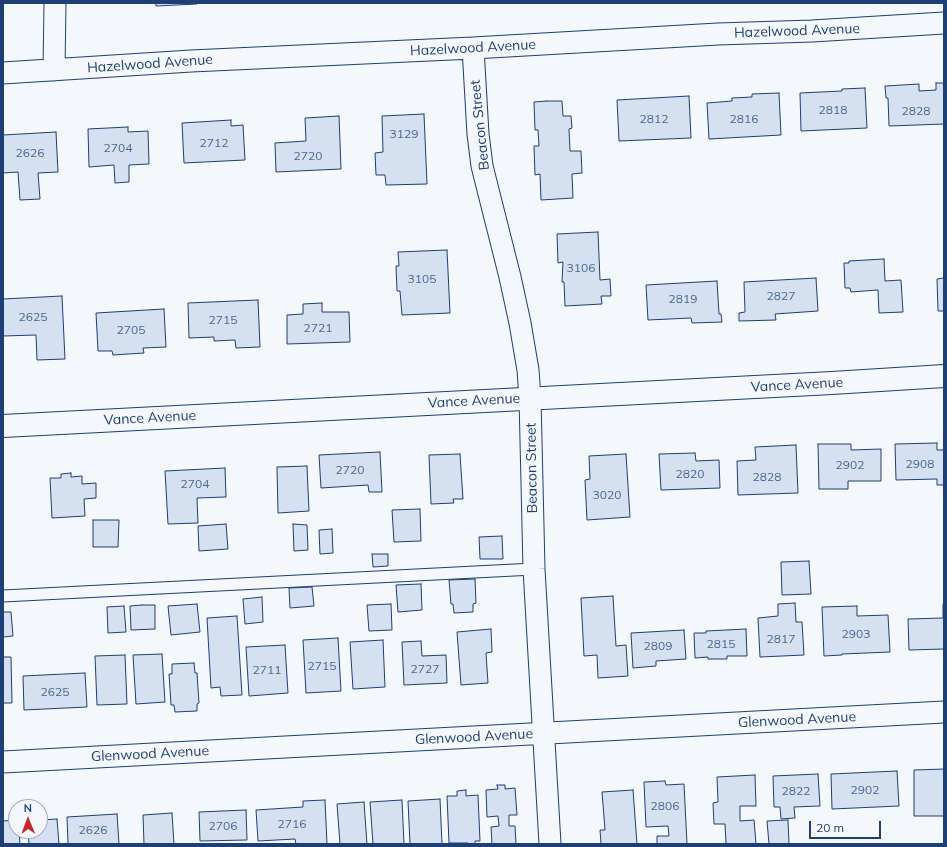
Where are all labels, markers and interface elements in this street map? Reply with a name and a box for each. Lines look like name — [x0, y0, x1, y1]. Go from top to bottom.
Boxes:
street label: Hazelwood Avenue — [734, 20, 860, 42]
street label: Hazelwood Avenue — [410, 36, 536, 60]
street label: Hazelwood Avenue — [87, 51, 213, 77]
street label: Beacon Street — [467, 79, 493, 171]
house number: 2818 — [819, 103, 847, 117]
house number: 2828 — [902, 104, 930, 118]
house number: 2812 — [640, 112, 668, 126]
house number: 2816 — [730, 112, 758, 126]
house number: 3129 — [390, 127, 418, 141]
house number: 2712 — [200, 136, 228, 150]
house number: 2704 — [104, 141, 132, 155]
house number: 2626 — [16, 146, 44, 160]
house number: 2720 — [294, 149, 322, 163]
house number: 3106 — [567, 261, 595, 275]
house number: 3105 — [408, 272, 436, 286]
house number: 2827 — [767, 289, 795, 303]
house number: 2819 — [669, 292, 697, 306]
house number: 2625 — [19, 310, 47, 324]
house number: 2715 — [209, 313, 237, 327]
house number: 2721 — [304, 321, 332, 335]
house number: 2705 — [117, 323, 145, 337]
street label: Vance Avenue — [750, 374, 844, 396]
street label: Vance Avenue — [427, 390, 521, 412]
street label: Vance Avenue — [103, 407, 197, 429]
street label: Beacon Street — [523, 422, 541, 514]
house number: 2908 — [906, 457, 934, 471]
house number: 2902 — [836, 458, 864, 472]
house number: 2720 — [336, 463, 364, 477]
house number: 2820 — [676, 467, 704, 481]
house number: 2828 — [753, 470, 781, 484]
house number: 2704 — [181, 477, 209, 491]
house number: 3020 — [593, 488, 621, 502]
house number: 2903 — [842, 627, 870, 641]
house number: 2817 — [767, 632, 795, 646]
house number: 2815 — [707, 637, 735, 651]
house number: 2809 — [644, 639, 672, 653]
house number: 2715 — [308, 659, 336, 673]
house number: 2727 — [411, 662, 439, 676]
house number: 2711 — [253, 663, 281, 677]
house number: 2625 — [41, 685, 69, 699]
street label: Glenwood Avenue — [738, 709, 856, 731]
street label: Glenwood Avenue — [415, 726, 533, 748]
street label: Glenwood Avenue — [91, 743, 209, 765]
house number: 2902 — [851, 783, 879, 797]
house number: 2822 — [782, 784, 810, 798]
north arrow — [8, 799, 48, 839]
house number: 2806 — [651, 799, 679, 813]
text: N — [24, 801, 32, 815]
scale bar — [811, 813, 883, 839]
house number: 2716 — [278, 817, 306, 831]
house number: 2706 — [209, 819, 237, 833]
text: 20 m — [816, 820, 844, 835]
house number: 2626 — [79, 823, 107, 837]

